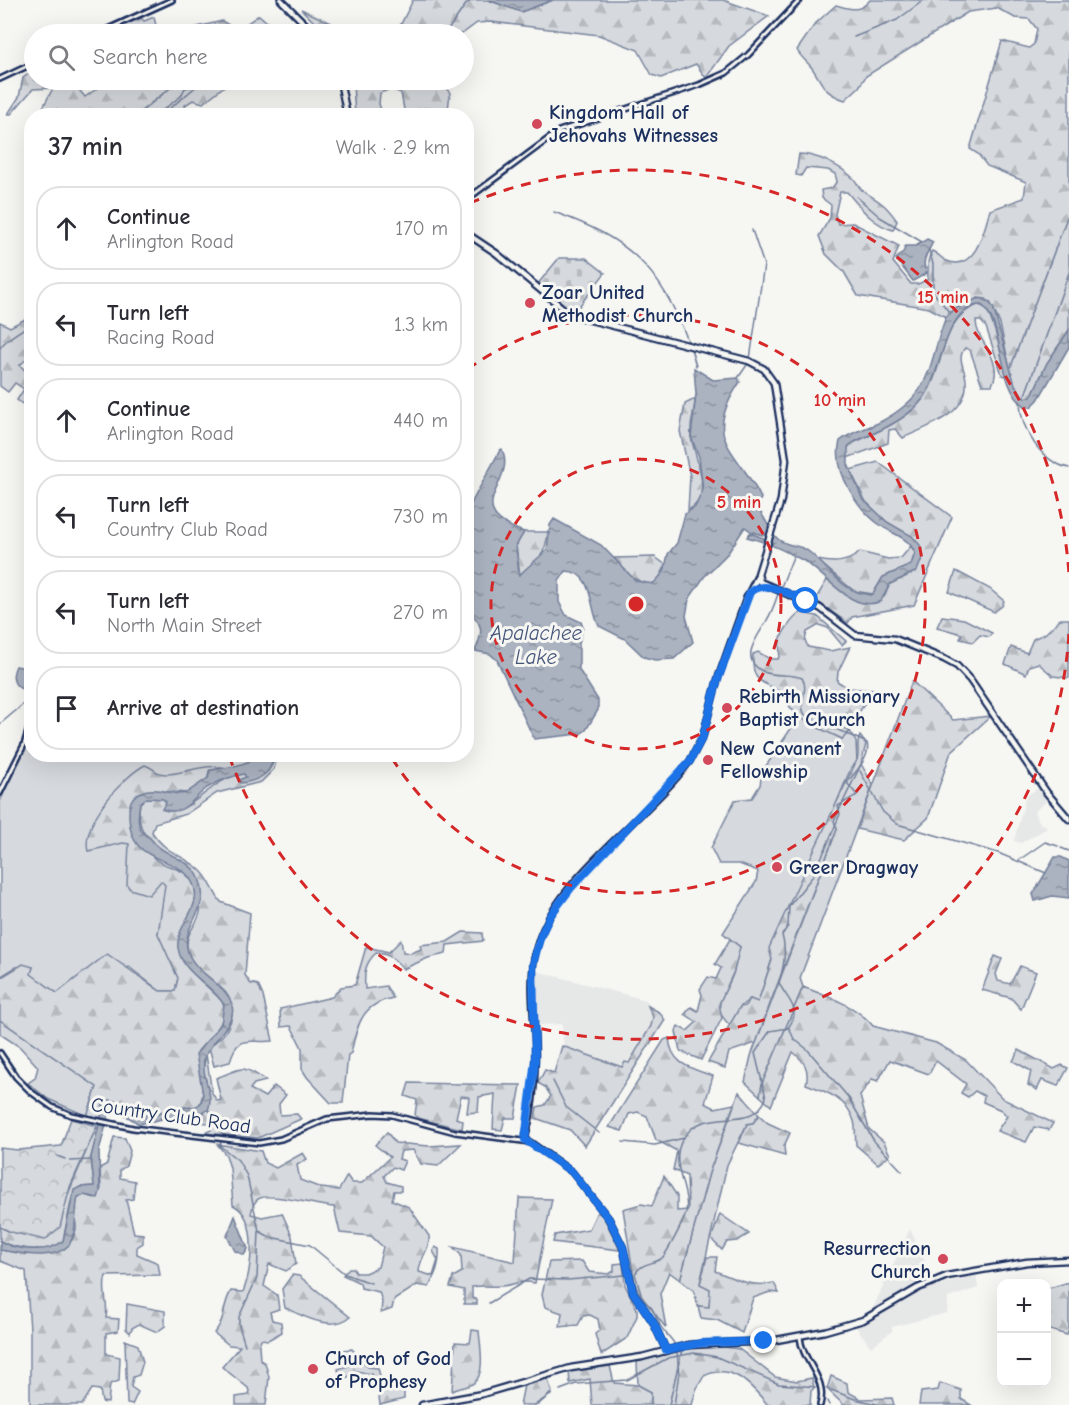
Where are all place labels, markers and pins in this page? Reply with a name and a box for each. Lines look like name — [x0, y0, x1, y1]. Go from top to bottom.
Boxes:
place label: Kingdom Hall of Jehovahs Witnesses — [549, 101, 718, 147]
marker: Kingdom Hall of Jehovahs Witnesses — [530, 117, 544, 131]
place label: Zoar United Methodist Church — [542, 281, 693, 327]
marker: Zoar United Methodist Church — [523, 296, 537, 310]
centre of rings — [626, 594, 646, 614]
place label: Rebirth Missionary Baptist Church — [739, 685, 900, 731]
marker: Rebirth Missionary Baptist Church — [720, 701, 734, 715]
place label: New Covanent Fellowship — [720, 737, 841, 783]
marker: New Covanent Fellowship — [701, 753, 715, 767]
place label: Greer Dragway — [789, 856, 919, 879]
marker: Greer Dragway — [770, 860, 784, 874]
place label: Resurrection Church — [823, 1237, 931, 1283]
marker: Resurrection Church — [936, 1252, 950, 1266]
place label: Church of God of Prophesy — [325, 1347, 451, 1393]
marker: Church of God of Prophesy — [306, 1362, 320, 1376]

